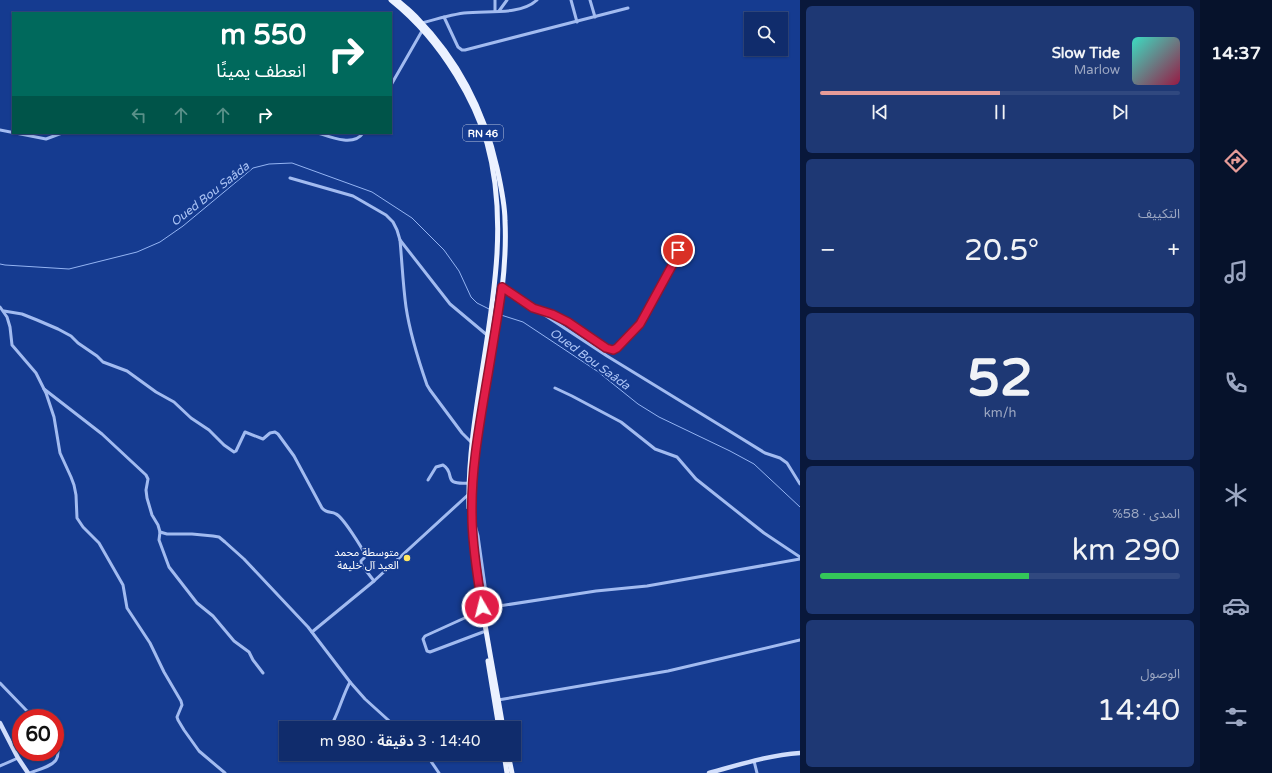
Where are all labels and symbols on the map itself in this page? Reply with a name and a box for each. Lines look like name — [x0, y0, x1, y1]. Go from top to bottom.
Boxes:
road number: RN 46 — [463, 125, 503, 141]
water label: Oued Bou Saâda — [168, 159, 252, 229]
pin — [661, 233, 695, 267]
water label: Oued Bou Saâda — [547, 325, 633, 393]
place label: متوسطة محمد العيد آل خليفة — [334, 546, 399, 572]
marker: متوسطة محمد العيد آل خليفة — [402, 553, 412, 563]
position arrow — [461, 586, 503, 628]
speed limit sign: 60 — [12, 709, 64, 761]

